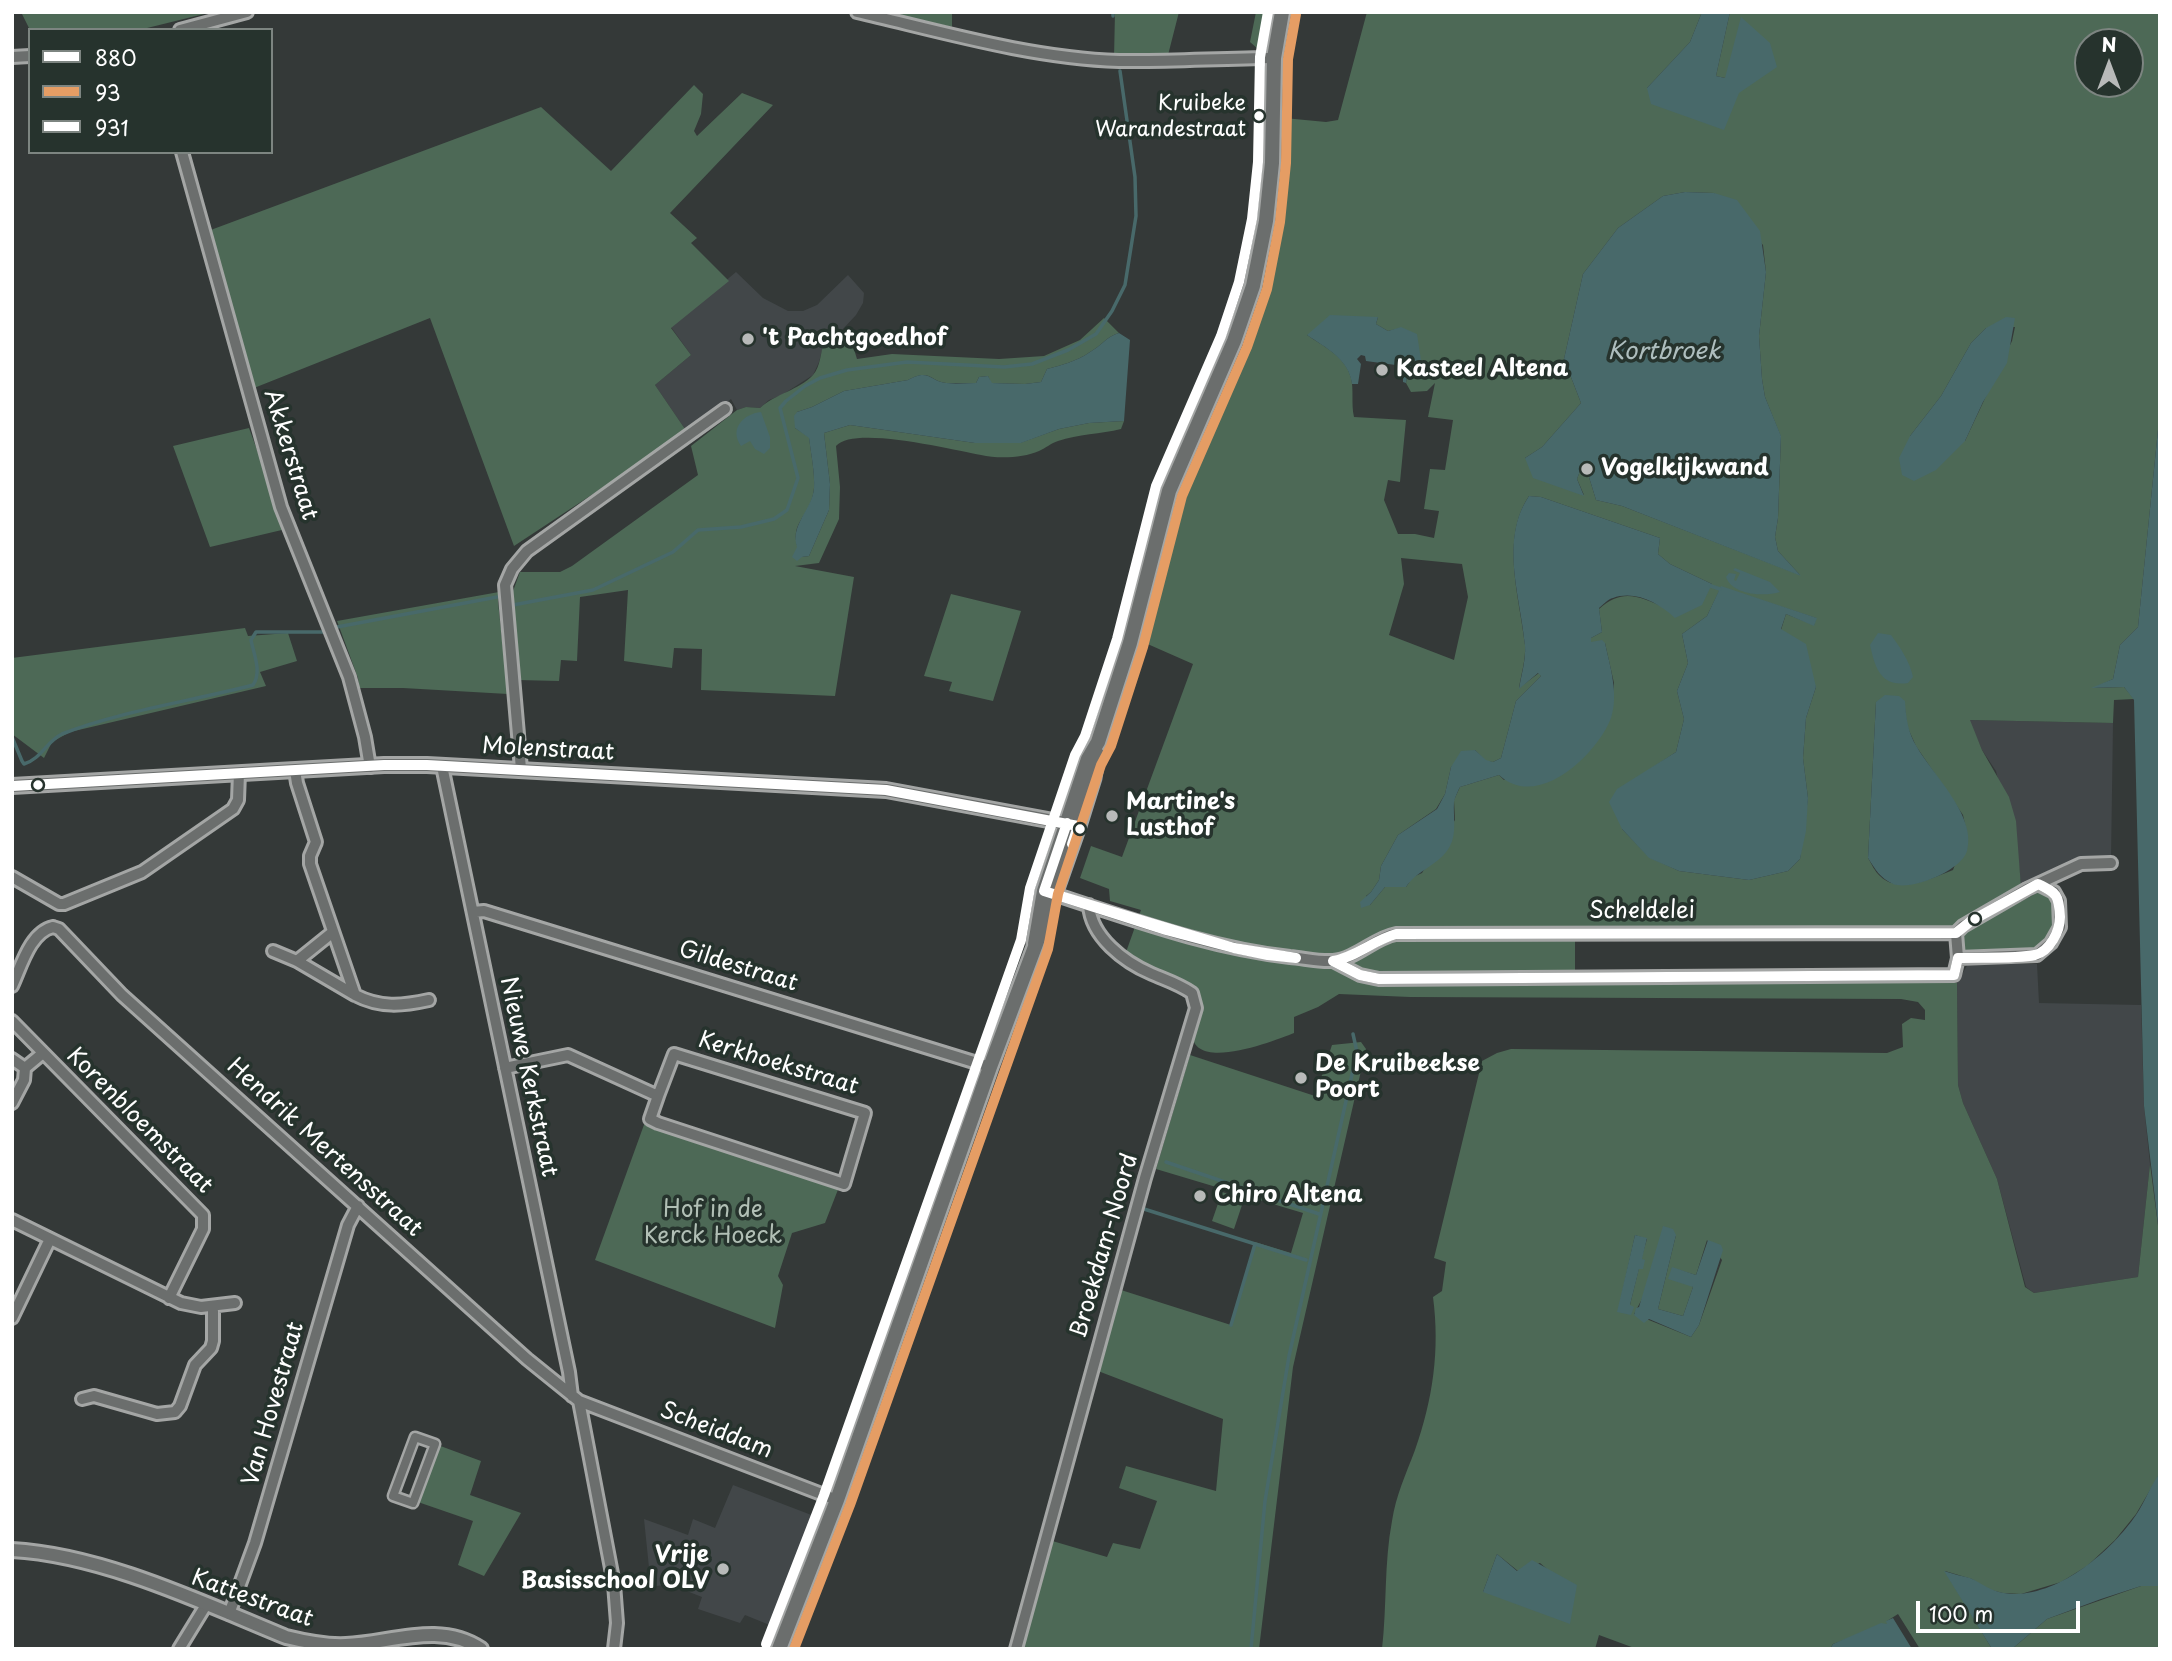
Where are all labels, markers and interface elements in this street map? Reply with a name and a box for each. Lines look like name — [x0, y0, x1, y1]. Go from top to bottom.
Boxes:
legend — [28, 28, 273, 154]
north arrow — [2074, 28, 2144, 98]
text: N — [2101, 30, 2117, 58]
text: 880 — [95, 41, 137, 73]
text: 93 — [95, 76, 121, 108]
place label: Kruibeke Warandestraat — [1095, 91, 1246, 141]
marker: Kruibeke Warandestraat — [1252, 109, 1266, 123]
text: 931 — [95, 111, 129, 143]
place label: 't Pachtgoedhof — [762, 325, 947, 353]
marker: 't Pachtgoedhof — [740, 331, 756, 347]
water label: Kortbroek — [1608, 338, 1720, 366]
place label: Kasteel Altena — [1396, 356, 1568, 384]
marker: Kasteel Altena — [1374, 362, 1390, 378]
street label: Akkerstraat — [257, 386, 323, 524]
place label: Vogelkijkwand — [1601, 455, 1769, 483]
marker: Vogelkijkwand — [1579, 461, 1595, 477]
street label: Molenstraat — [481, 733, 615, 767]
unlabelled marker — [31, 778, 45, 792]
place label: Martine's Lusthof — [1126, 789, 1235, 843]
marker: Martine's Lusthof — [1104, 808, 1120, 824]
unlabelled marker — [1073, 822, 1087, 836]
street label: Scheldelei — [1589, 898, 1695, 926]
unlabelled marker — [1968, 912, 1982, 926]
street label: Gildestraat — [675, 936, 801, 998]
street label: Nieuwe Kerkstraat — [493, 975, 563, 1179]
street label: Kerkhoekstraat — [694, 1027, 862, 1101]
street label: Korenbloemstraat — [60, 1042, 218, 1200]
place label: De Kruibeekse Poort — [1315, 1051, 1480, 1105]
street label: Hendrik Mertensstraat — [221, 1053, 427, 1243]
marker: De Kruibeekse Poort — [1293, 1070, 1309, 1086]
street label: Broekdam-Noord — [1065, 1150, 1145, 1342]
place label: Chiro Altena — [1214, 1182, 1363, 1210]
marker: Chiro Altena — [1192, 1188, 1208, 1204]
park label: Hof in de Kerck Hoeck — [644, 1197, 782, 1251]
street label: Van Hovestraat — [237, 1319, 311, 1489]
street label: Scheiddam — [656, 1397, 776, 1465]
place label: Vrije Basisschool OLV — [521, 1542, 709, 1596]
marker: Vrije Basisschool OLV — [715, 1561, 731, 1577]
street label: Kattestraat — [187, 1564, 317, 1634]
scale bar — [1920, 1588, 2084, 1632]
text: 100 m — [1929, 1597, 1993, 1629]

